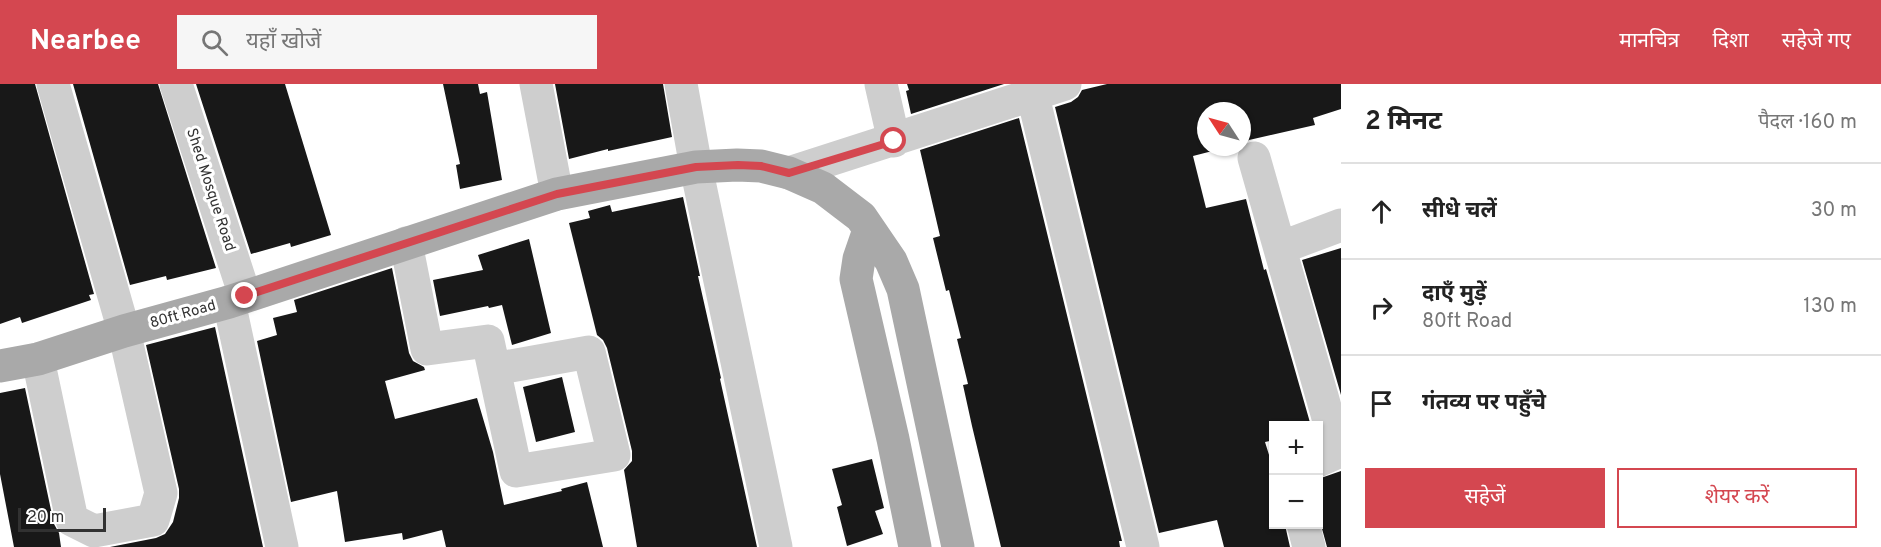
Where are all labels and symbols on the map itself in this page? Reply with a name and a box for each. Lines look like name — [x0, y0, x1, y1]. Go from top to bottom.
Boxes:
north arrow — [1197, 102, 1251, 156]
street label: Shed Mosque Road — [181, 126, 239, 254]
route start — [880, 127, 906, 153]
route end — [231, 282, 257, 308]
street label: 80ft Road — [148, 297, 218, 333]
scale bar — [18, 505, 106, 532]

